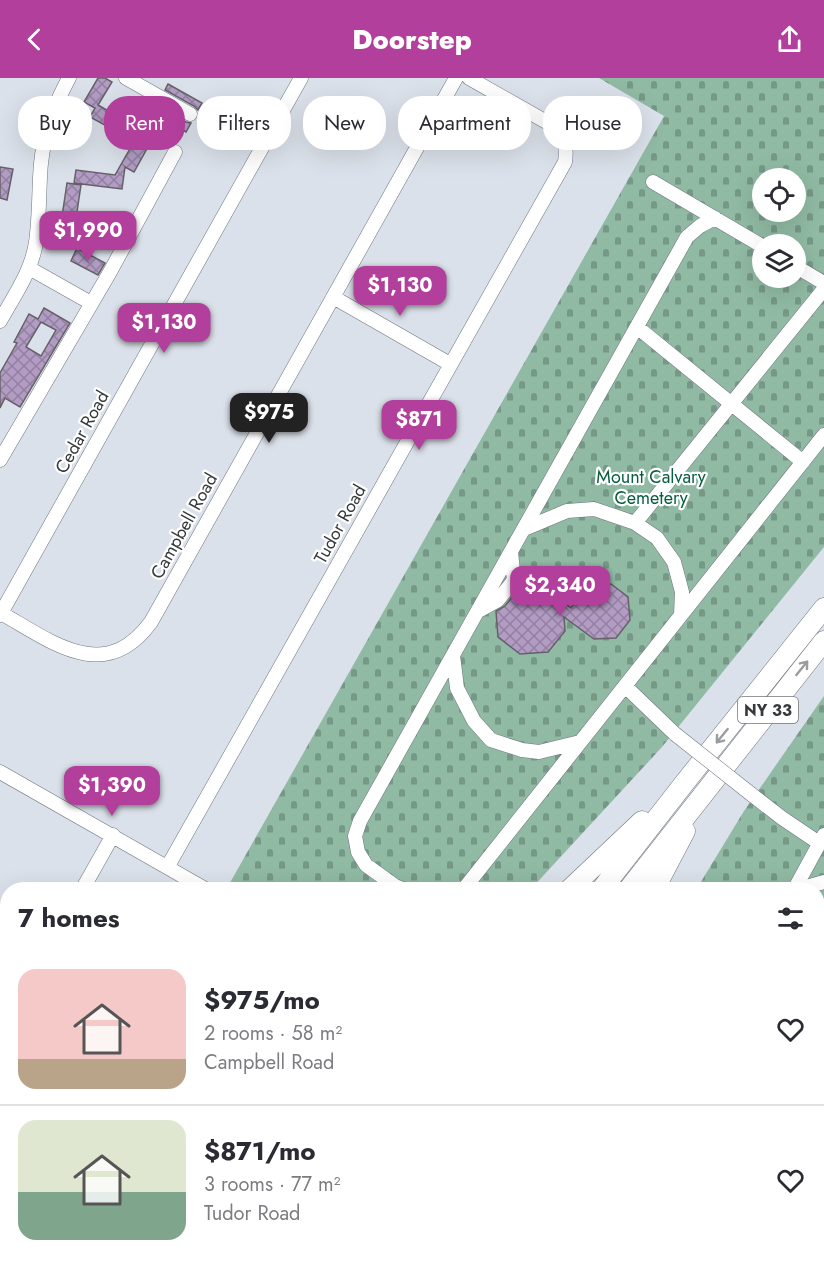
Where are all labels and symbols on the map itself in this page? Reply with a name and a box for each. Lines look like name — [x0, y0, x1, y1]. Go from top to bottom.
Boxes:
pin: $1,990 — [39, 211, 137, 262]
pin: $1,130 — [351, 266, 449, 317]
pin: $1,130 — [115, 303, 213, 354]
street label: Cedar Road — [49, 386, 115, 478]
pin: $975 — [233, 393, 305, 444]
pin: $871 — [383, 400, 455, 451]
park label: Mount Calvary Cemetery — [596, 464, 706, 511]
street label: Campbell Road — [144, 468, 224, 584]
street label: Tudor Road — [308, 480, 372, 568]
pin: $2,340 — [511, 566, 609, 617]
one-way arrow — [795, 660, 808, 676]
road number: NY 33 — [738, 697, 798, 723]
one-way arrow — [715, 728, 728, 744]
pin: $1,390 — [63, 766, 161, 817]

